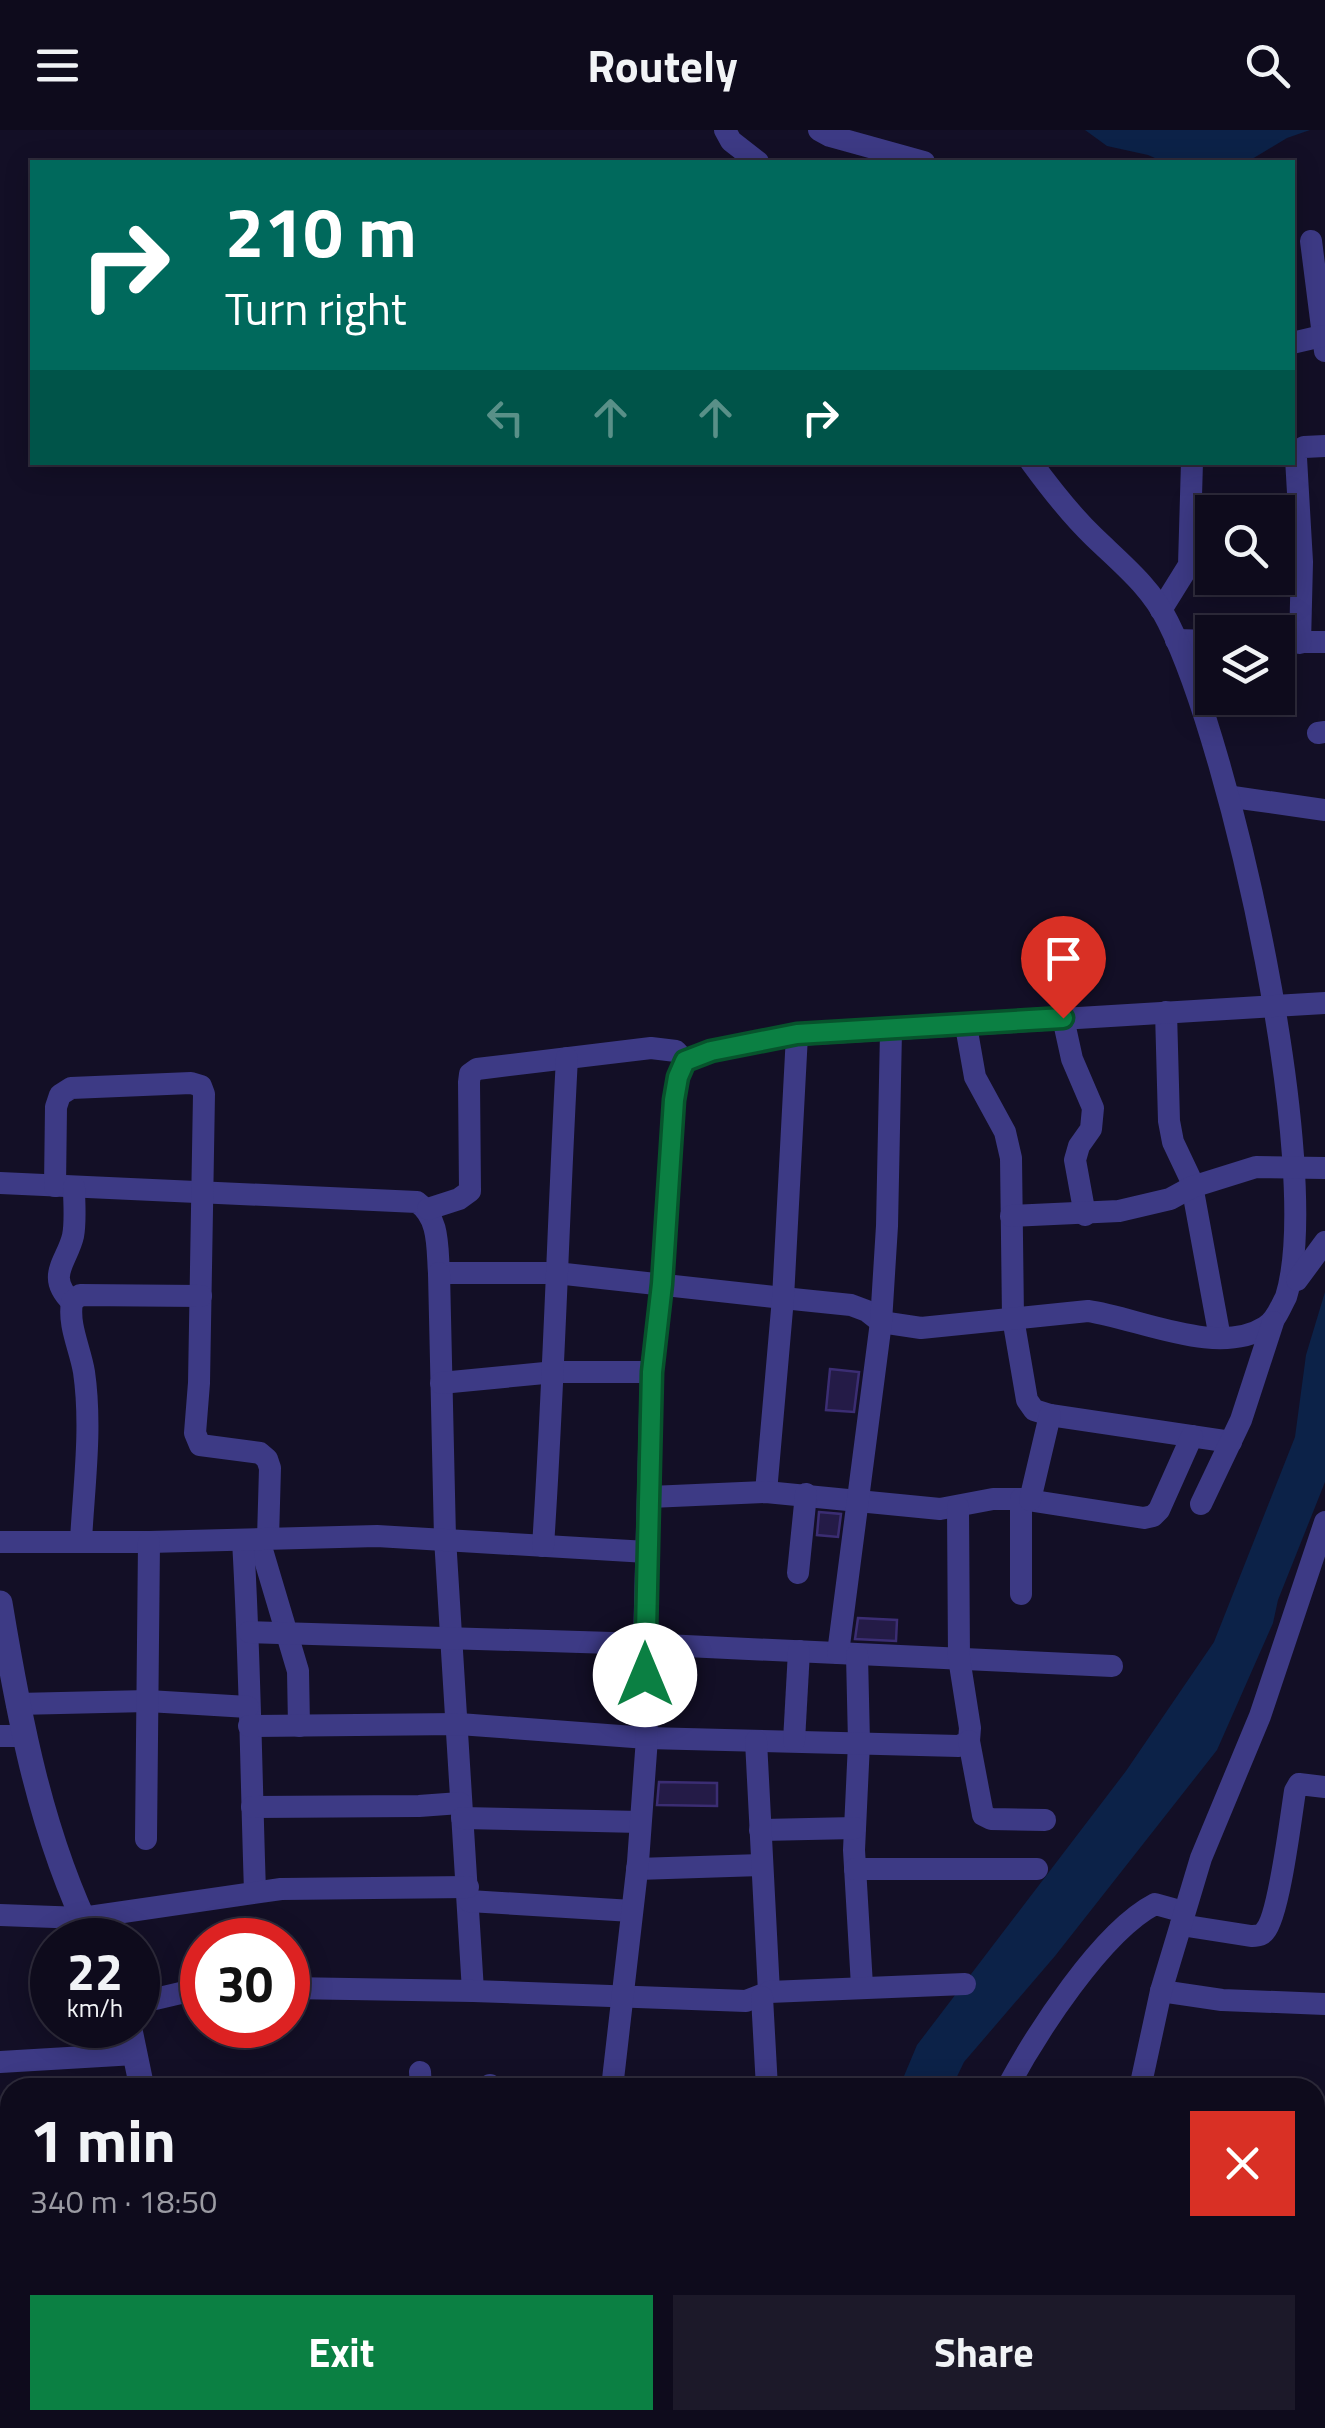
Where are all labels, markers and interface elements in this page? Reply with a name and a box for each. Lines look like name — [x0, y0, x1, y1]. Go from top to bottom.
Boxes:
text: Routely — [587, 31, 738, 99]
icon: menu — [30, 38, 85, 93]
icon: search — [1240, 38, 1295, 93]
text: 210 m — [225, 178, 417, 284]
icon: right — [60, 200, 190, 330]
text: Turn right — [225, 274, 407, 342]
icon: left — [478, 390, 533, 445]
icon: ahead — [583, 390, 638, 445]
icon: ahead — [688, 390, 743, 445]
icon: right — [793, 390, 848, 445]
map controls — [1195, 495, 1295, 715]
button: search — [1195, 495, 1295, 595]
button: layers — [1195, 615, 1295, 715]
pin — [1021, 916, 1106, 1019]
icon: arrive — [1036, 931, 1091, 986]
position arrow — [593, 1623, 697, 1727]
speed limit sign: 30 — [180, 1918, 310, 2048]
text: 22 — [67, 1933, 123, 2009]
text: km/h — [67, 1989, 123, 2027]
text: 1 min — [30, 2094, 176, 2185]
button: close — [1190, 2111, 1295, 2216]
text: 340 m · 18:50 — [30, 2177, 217, 2225]
button: Exit — [30, 2295, 653, 2410]
button: Share — [673, 2295, 1295, 2410]

